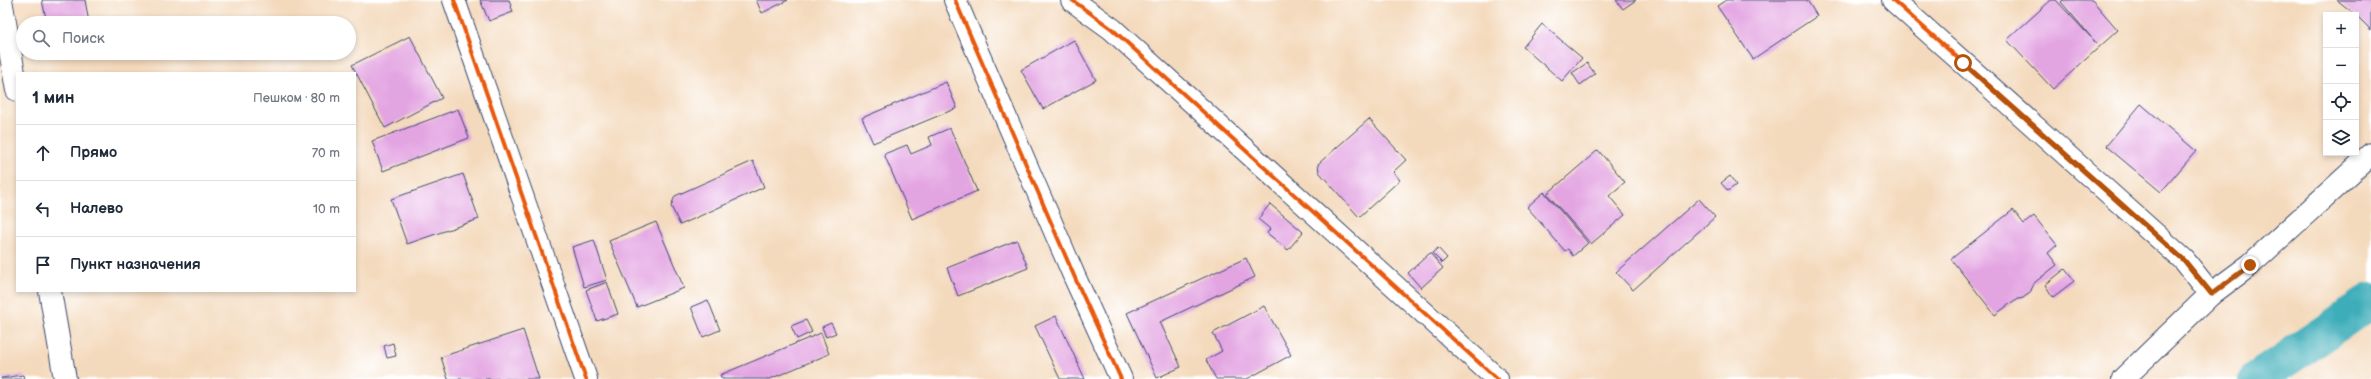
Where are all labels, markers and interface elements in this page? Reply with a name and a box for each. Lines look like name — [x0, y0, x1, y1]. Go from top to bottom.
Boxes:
map controls — [2323, 12, 2359, 156]
button: + — [2323, 12, 2359, 48]
search box — [16, 16, 356, 60]
icon: search — [30, 27, 52, 49]
text: Поиск — [62, 29, 105, 48]
button: − — [2323, 48, 2359, 84]
route start — [1954, 54, 1972, 72]
button: locate — [2323, 84, 2359, 120]
text: 1 мин — [32, 88, 74, 108]
text: Пешком · 80 m — [253, 90, 340, 106]
button: layers — [2323, 120, 2359, 156]
icon: ahead — [32, 142, 54, 164]
text: Прямо — [70, 143, 117, 162]
text: 70 m — [312, 145, 340, 161]
icon: left — [32, 198, 54, 220]
text: Налево — [70, 199, 123, 218]
text: 10 m — [313, 201, 340, 217]
icon: arrive — [32, 254, 54, 276]
text: Пункт назначения — [70, 255, 201, 274]
route end — [2241, 256, 2259, 274]

